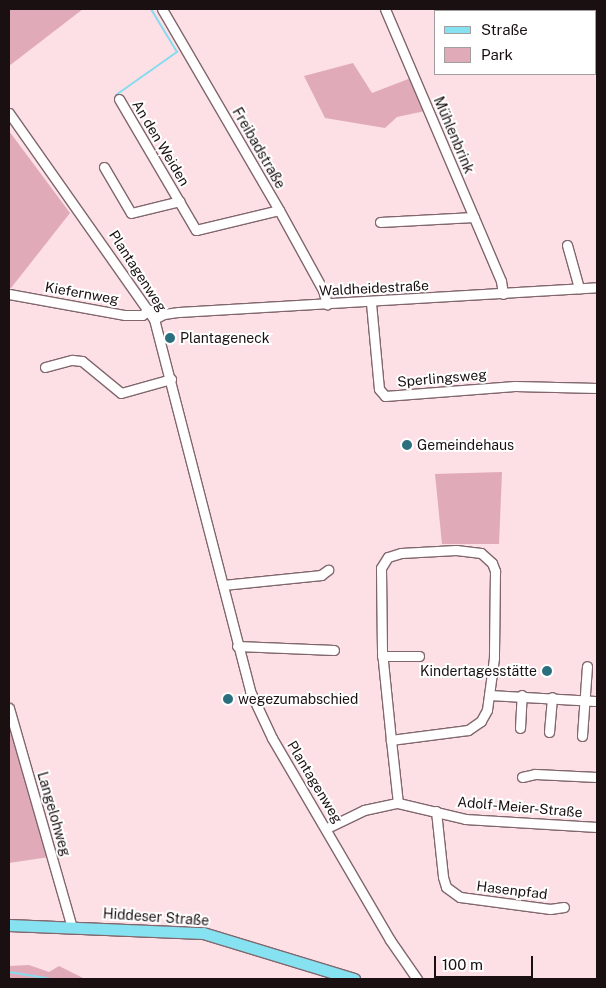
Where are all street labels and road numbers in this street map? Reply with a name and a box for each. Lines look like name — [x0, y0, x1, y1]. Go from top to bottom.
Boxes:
street label: Mühlenbrink — [430, 94, 478, 176]
street label: An den Weiden — [129, 97, 193, 189]
street label: Freibadstraße — [229, 104, 289, 192]
street label: Plantagenweg — [106, 227, 170, 315]
street label: Waldheidestraße — [319, 277, 429, 299]
street label: Kiefernweg — [44, 278, 120, 308]
street label: Sperlingsweg — [397, 366, 487, 390]
street label: Plantagenweg — [284, 738, 346, 826]
street label: Langelohweg — [34, 770, 74, 858]
street label: Adolf-Meier-Straße — [457, 793, 583, 821]
street label: Hasenpfad — [476, 877, 548, 903]
street label: Hiddeser Straße — [102, 905, 210, 929]

